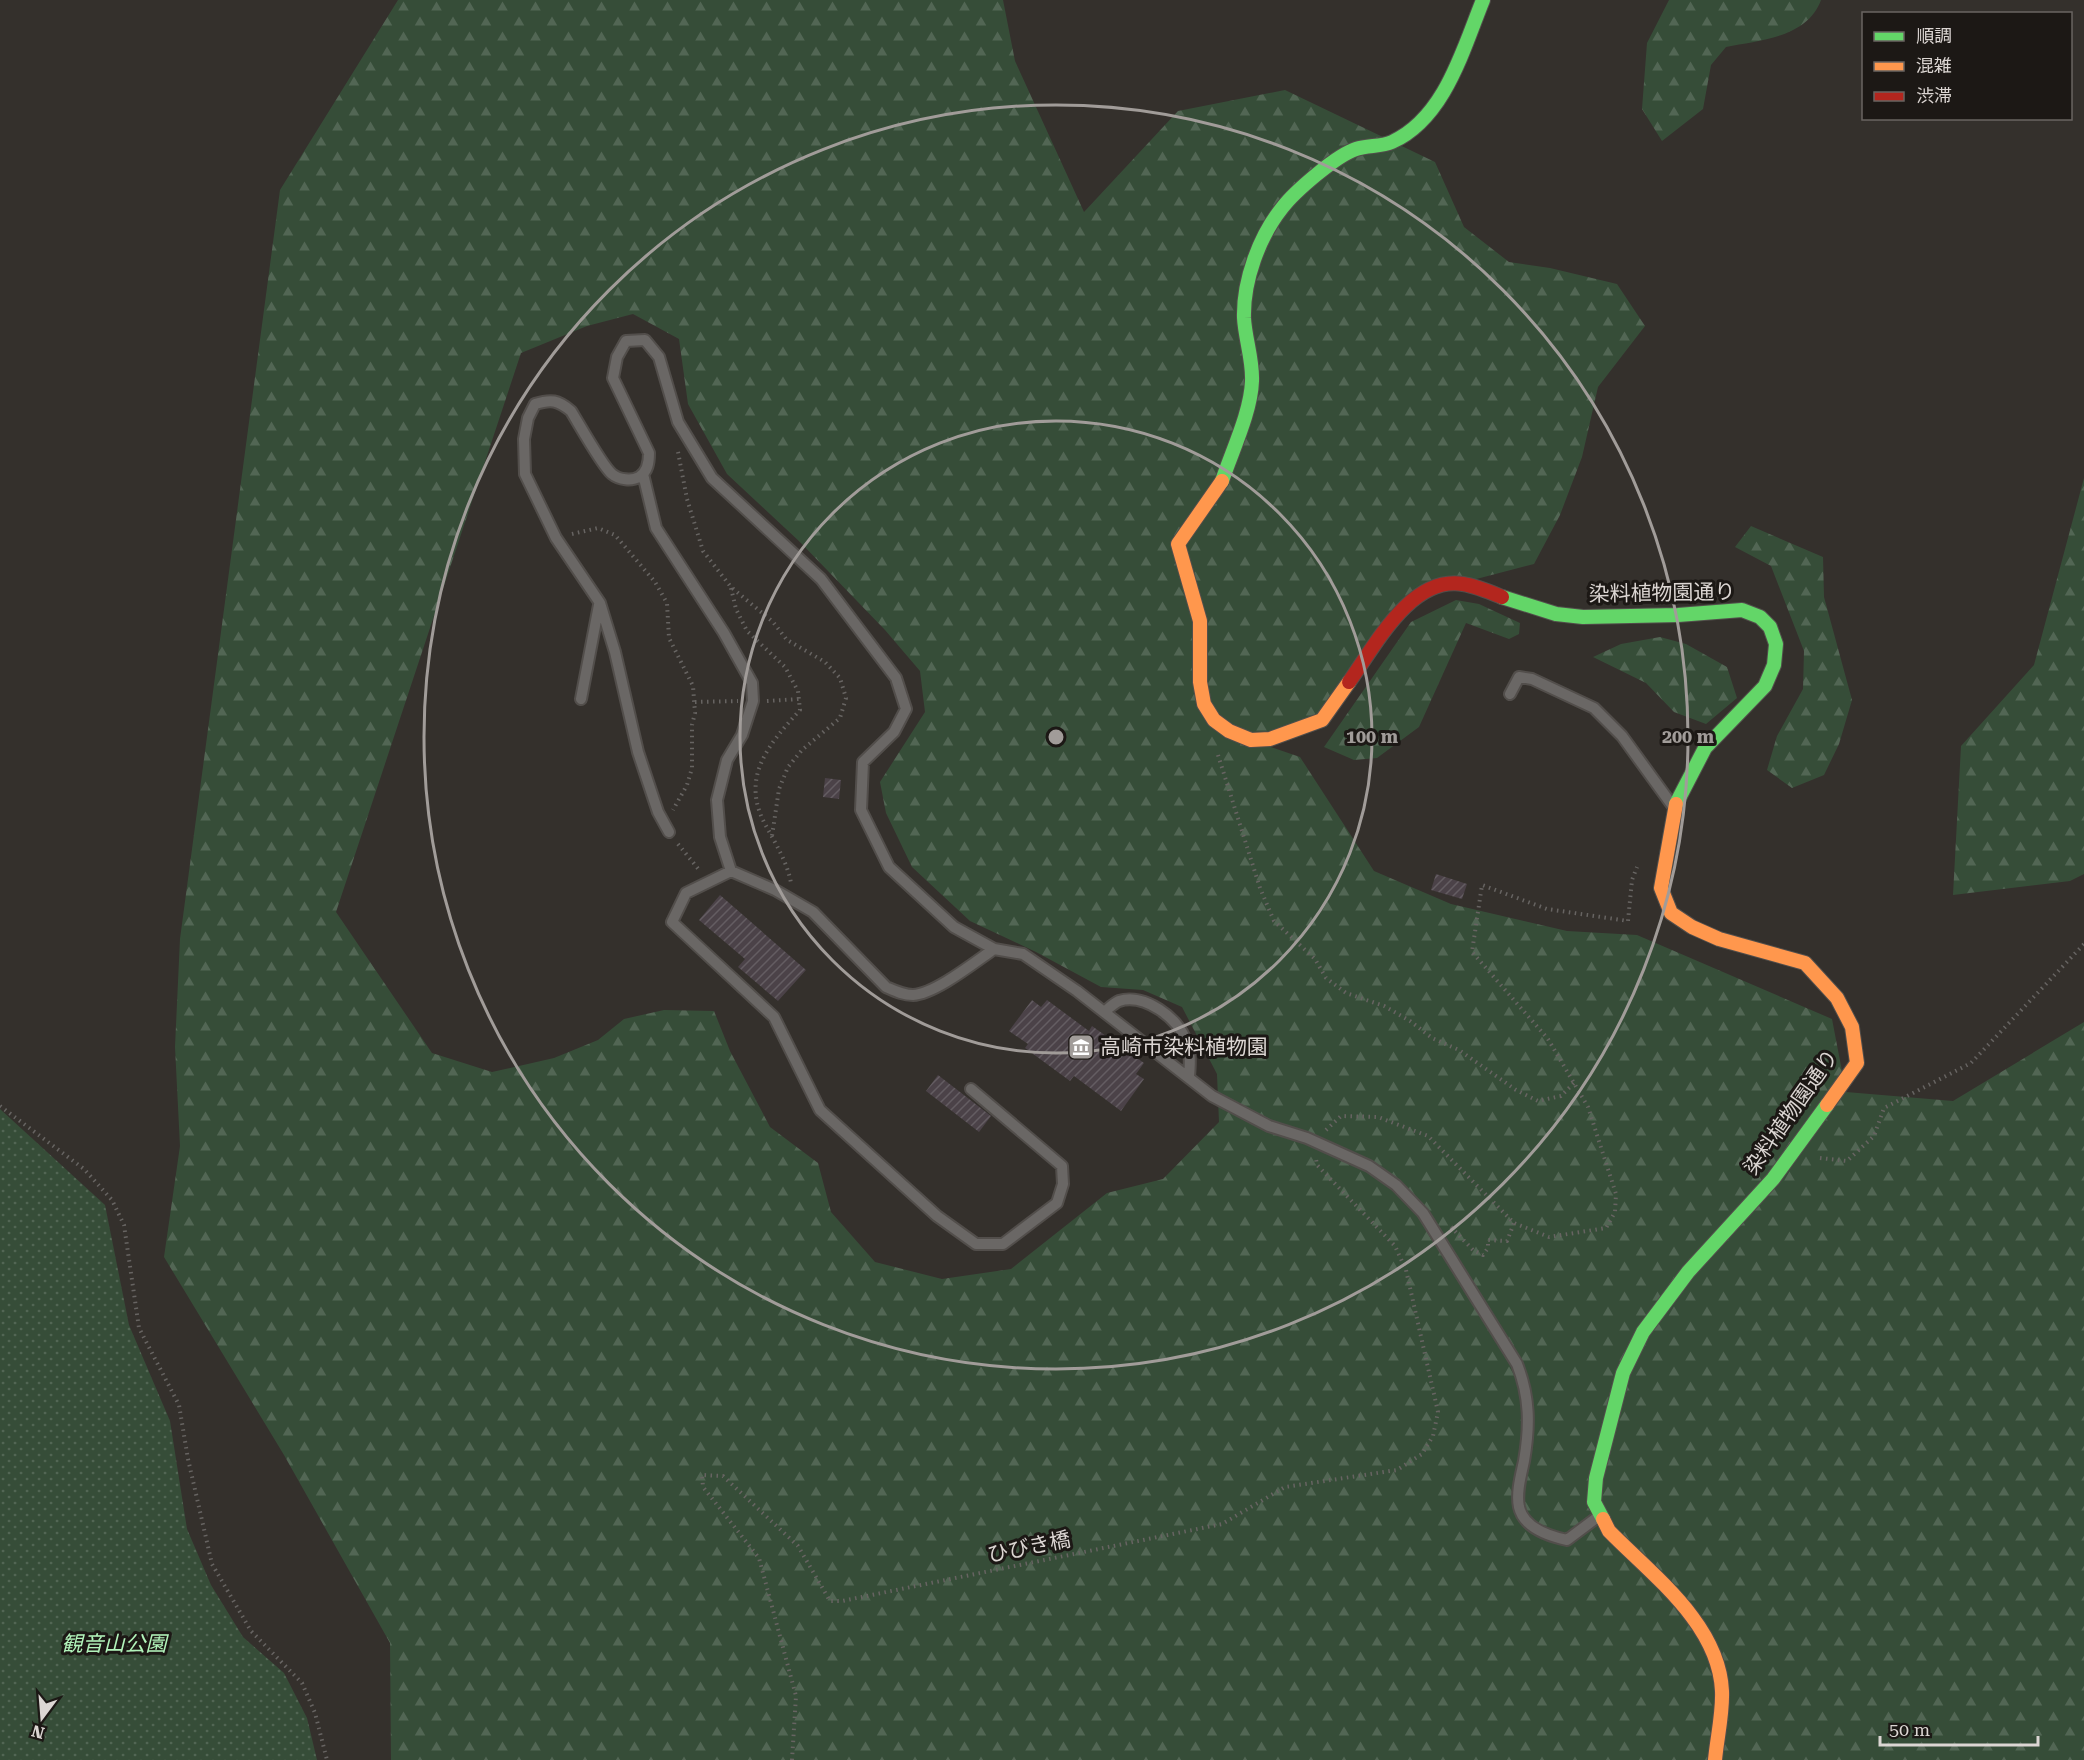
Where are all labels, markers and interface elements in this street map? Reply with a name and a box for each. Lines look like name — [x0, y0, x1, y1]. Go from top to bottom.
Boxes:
legend — [1862, 12, 2072, 120]
text: 順調 — [1916, 25, 1952, 46]
text: 混雑 — [1916, 55, 1952, 76]
text: 渋滞 — [1916, 85, 1952, 106]
street label: 染料植物園通り — [1588, 580, 1736, 606]
text: 100 m — [1346, 726, 1399, 747]
text: 200 m — [1662, 726, 1715, 747]
centre of rings — [1046, 727, 1066, 747]
museum icon: 高崎市染料植物園 — [1066, 1032, 1096, 1062]
place label: 高崎市染料植物園 — [1100, 1035, 1268, 1059]
street label: 染料植物園通り — [1739, 1045, 1843, 1179]
street label: ひびき橋 — [985, 1527, 1073, 1567]
park label: 観音山公園 — [62, 1632, 169, 1656]
north arrow — [12, 1688, 72, 1748]
scale bar — [1880, 1709, 2038, 1747]
text: 50 m — [1889, 1719, 1930, 1740]
text: N — [29, 1721, 47, 1743]

